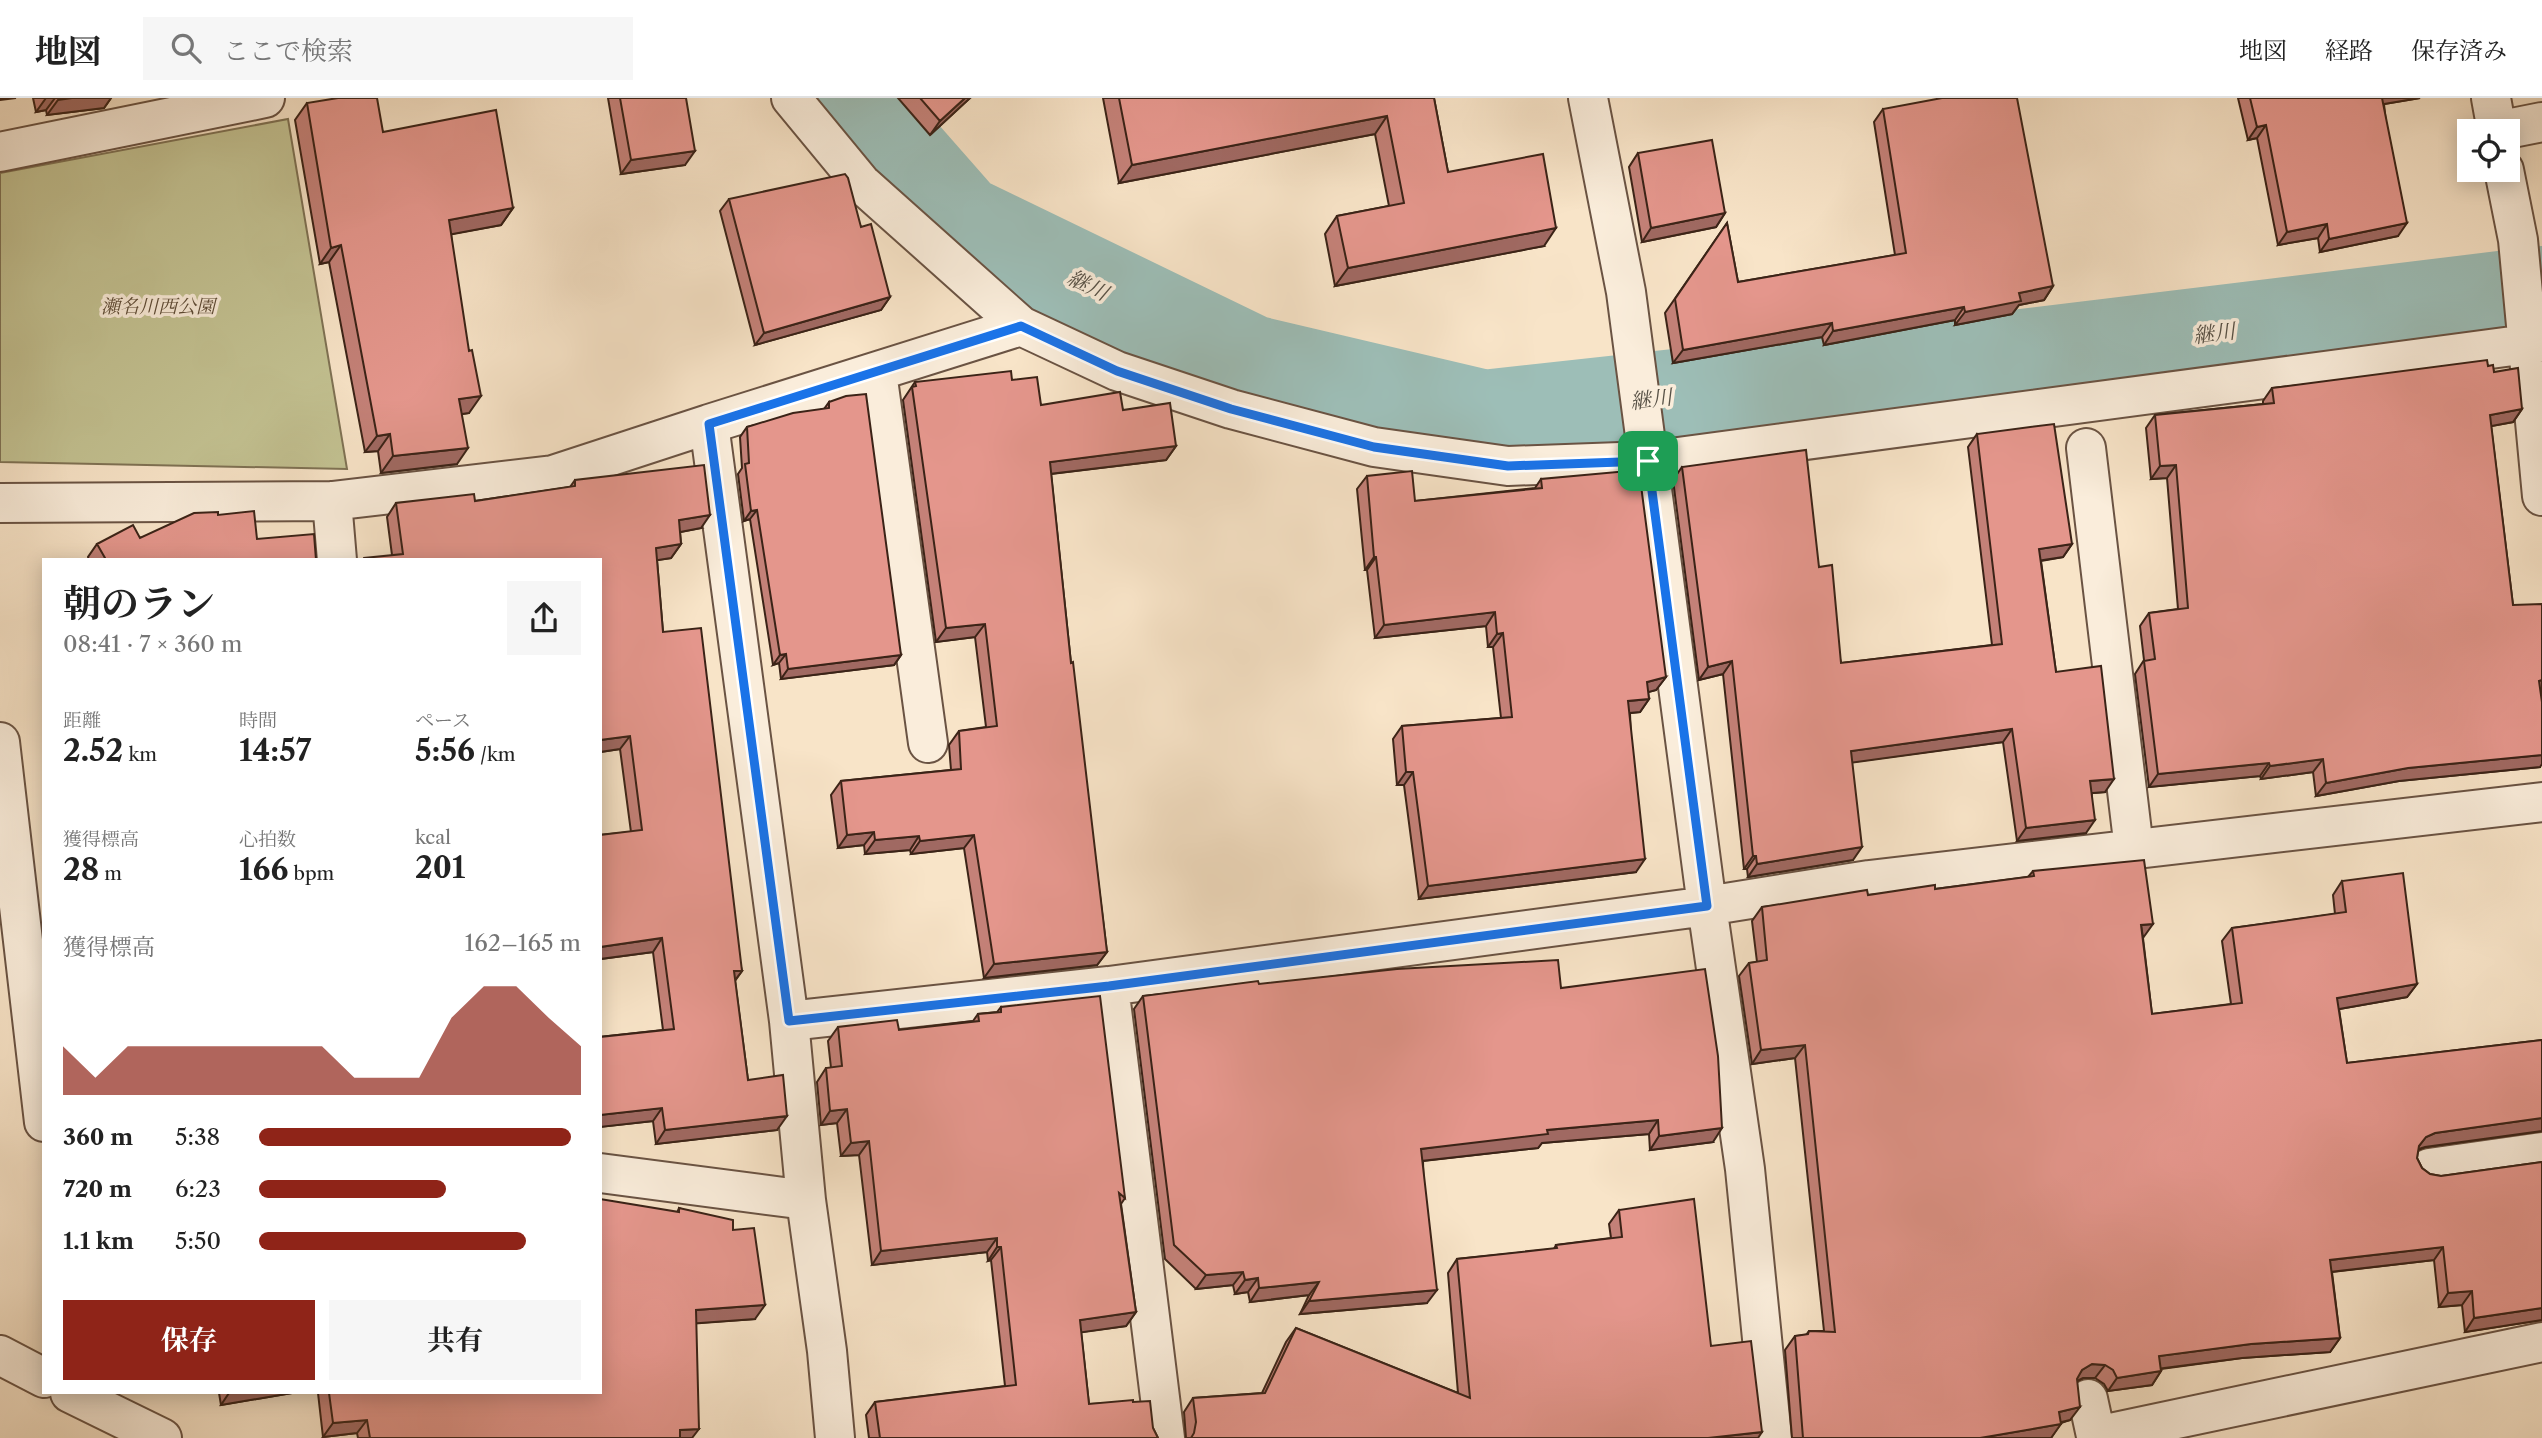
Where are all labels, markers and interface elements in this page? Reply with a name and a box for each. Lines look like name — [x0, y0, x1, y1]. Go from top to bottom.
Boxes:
search box — [143, 17, 633, 80]
icon: search — [167, 29, 205, 67]
text: 地図 — [35, 31, 101, 72]
text: ここで検索 — [223, 35, 353, 67]
text: 地図 — [2239, 36, 2287, 65]
text: 経路 — [2325, 36, 2373, 65]
text: 保存済み — [2411, 36, 2507, 65]
map controls — [2457, 119, 2520, 182]
button: locate — [2457, 119, 2520, 182]
water label: 継川 — [1064, 265, 1114, 306]
park label: 瀬名川西公園 — [101, 295, 218, 318]
water label: 継川 — [2192, 318, 2238, 348]
water label: 継川 — [1629, 384, 1675, 414]
pin — [1618, 431, 1678, 491]
icon: arrive — [1629, 442, 1667, 480]
text: 朝のラン — [63, 580, 215, 627]
button: share — [507, 581, 581, 655]
text: 08:41 · 7 × 360 m — [63, 630, 242, 658]
text: 距離 — [63, 709, 101, 732]
text: 時間 — [239, 709, 277, 732]
text: ペース — [415, 709, 471, 732]
text: 2.52 — [63, 732, 123, 769]
text: 14:57 — [239, 732, 311, 769]
text: 5:56 — [415, 732, 475, 769]
text: km — [123, 743, 157, 766]
text: /km — [475, 743, 516, 766]
text: kcal — [415, 826, 451, 849]
text: 獲得標高 — [63, 828, 139, 851]
text: 心拍数 — [239, 828, 296, 851]
text: 201 — [415, 849, 465, 886]
text: 28 — [63, 851, 99, 888]
text: 166 — [239, 851, 288, 888]
text: m — [99, 862, 122, 885]
text: bpm — [288, 862, 334, 885]
text: 162–165 m — [465, 929, 581, 957]
text: 獲得標高 — [63, 933, 155, 961]
text: 360 m — [63, 1123, 133, 1151]
text: 5:38 — [175, 1123, 220, 1151]
text: 720 m — [63, 1175, 132, 1203]
text: 6:23 — [175, 1175, 221, 1203]
text: 1.1 km — [63, 1227, 134, 1255]
text: 5:50 — [175, 1227, 221, 1255]
button: 保存 — [63, 1300, 315, 1380]
button: 共有 — [329, 1300, 581, 1380]

